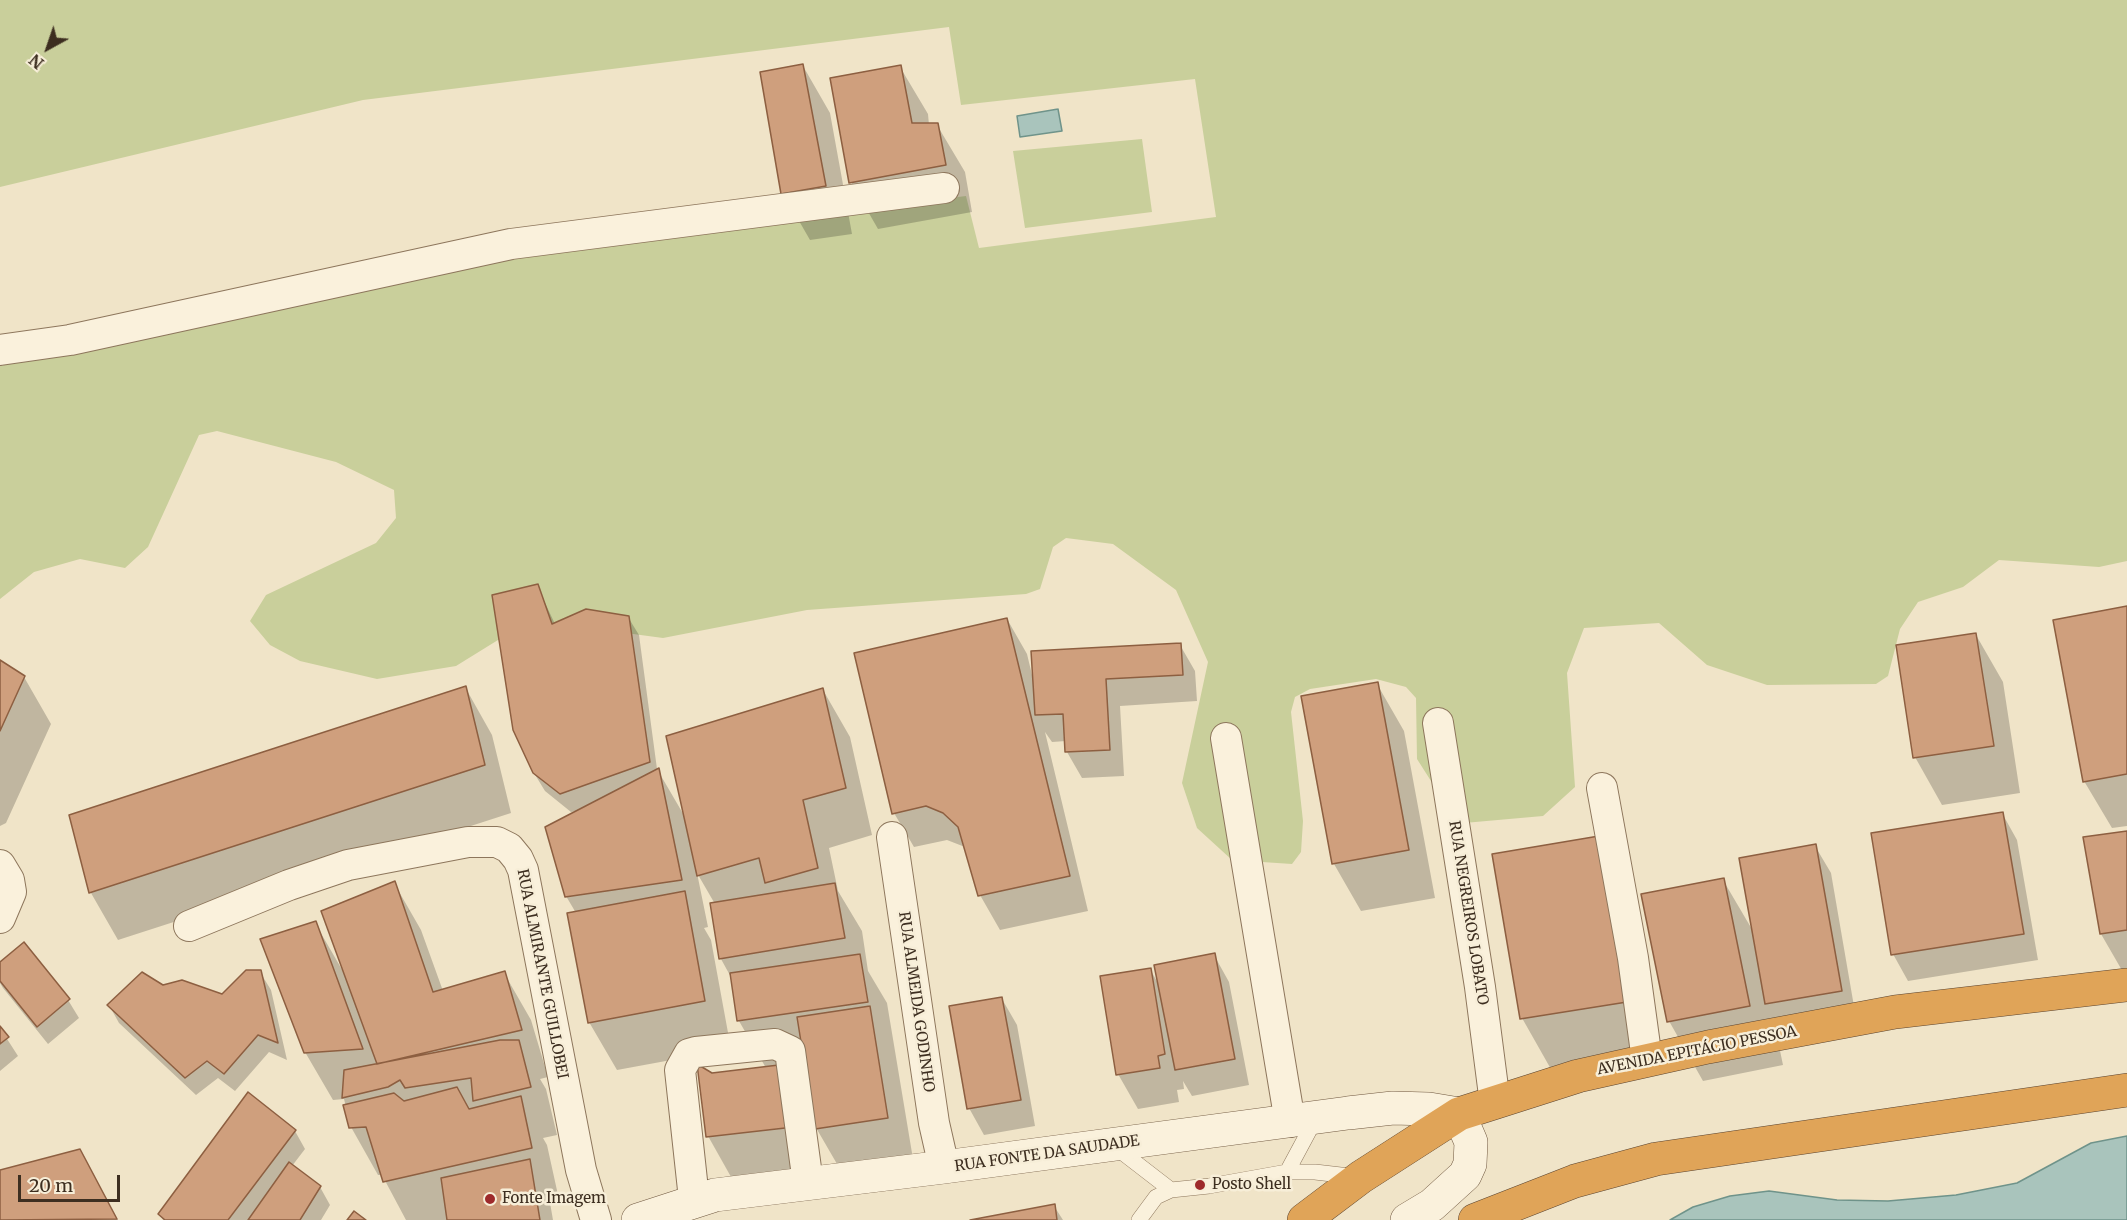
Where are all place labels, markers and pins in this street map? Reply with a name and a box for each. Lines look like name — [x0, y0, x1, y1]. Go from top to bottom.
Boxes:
place label: Posto Shell — [1212, 1176, 1291, 1194]
marker: Posto Shell — [1193, 1178, 1207, 1192]
place label: Fonte Imagem — [502, 1190, 606, 1208]
marker: Fonte Imagem — [483, 1192, 497, 1206]

